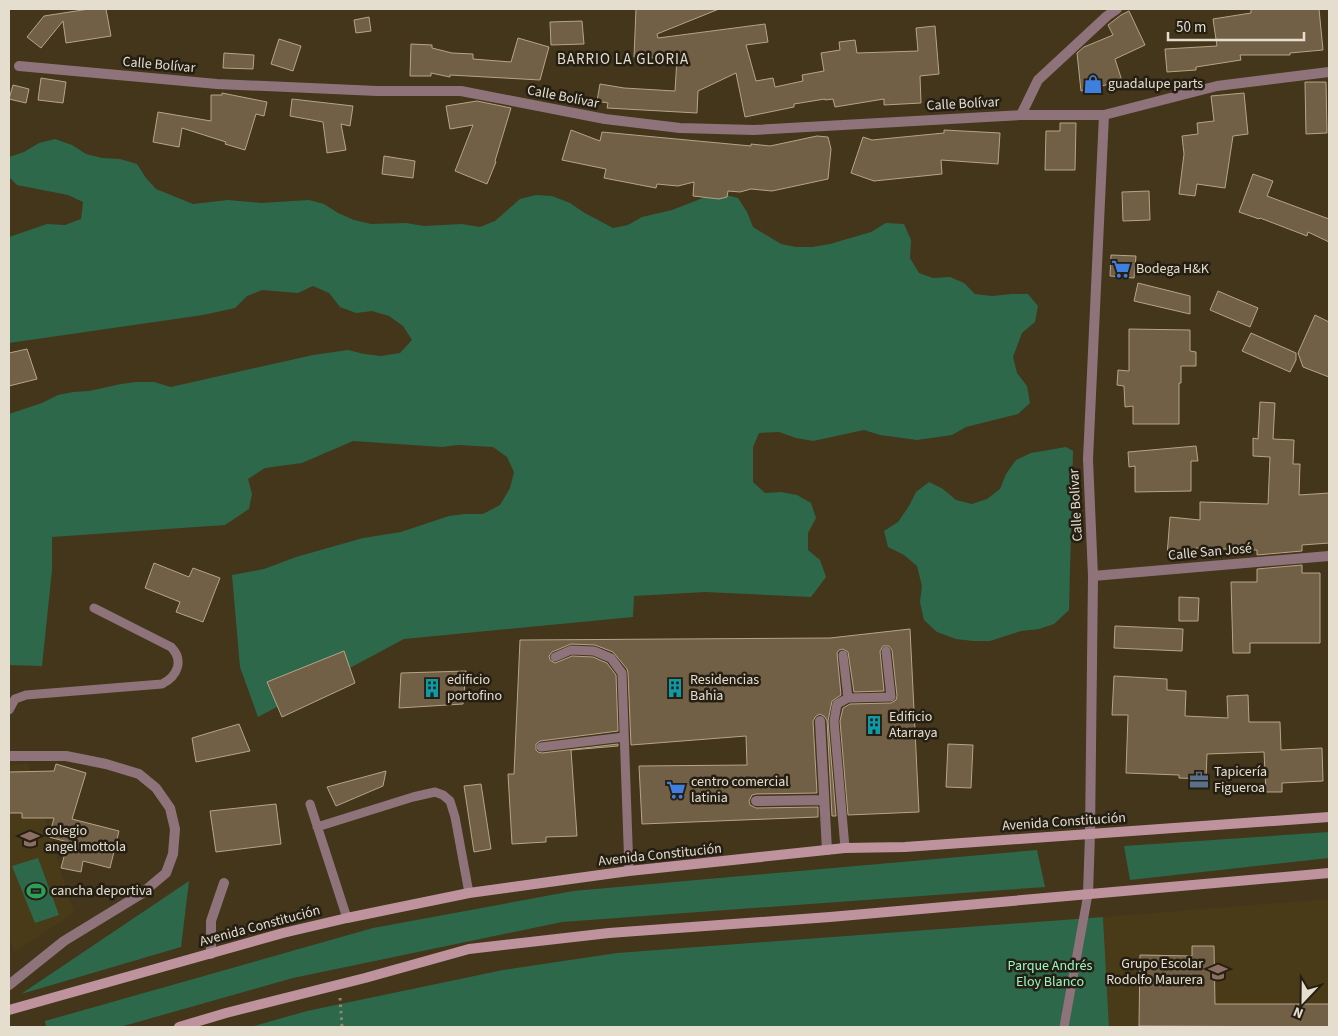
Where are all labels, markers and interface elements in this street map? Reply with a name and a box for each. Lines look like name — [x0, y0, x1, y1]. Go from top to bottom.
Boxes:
scale bar — [1168, 10, 1304, 42]
text: 50 m — [1176, 17, 1206, 38]
district label: BARRIO LA GLORIA — [557, 49, 689, 70]
street label: Calle Bolívar — [122, 52, 196, 78]
shop icon: guadalupe parts — [1082, 73, 1104, 95]
place label: guadalupe parts — [1108, 74, 1203, 94]
street label: Calle Bolívar — [525, 80, 601, 114]
street label: Calle Bolívar — [926, 92, 1000, 116]
supermarket icon: Bodega H&K — [1110, 258, 1132, 280]
place label: Bodega H&K — [1136, 259, 1210, 279]
street label: Calle Bolívar — [1064, 468, 1088, 542]
street label: Calle San José — [1167, 538, 1253, 566]
place label: edificio portofino — [447, 670, 502, 706]
place label: Residencias Bahia — [690, 670, 759, 706]
building icon: edificio portofino — [421, 677, 443, 699]
building icon: Residencias Bahia — [664, 677, 686, 699]
place label: Edificio Atarraya — [889, 707, 938, 743]
building icon: Edificio Atarraya — [863, 714, 885, 736]
place label: Tapicería Figueroa — [1214, 762, 1267, 798]
office icon: Tapicería Figueroa — [1188, 769, 1210, 791]
place label: centro comercial latinia — [691, 772, 789, 808]
supermarket icon: centro comercial latinia — [665, 779, 687, 801]
street label: Avenida Constitución — [1001, 808, 1127, 836]
place label: colegio angel mottola — [45, 821, 126, 857]
school or university icon: colegio angel mottola — [19, 828, 41, 850]
street label: Avenida Constitución — [597, 839, 723, 871]
sports icon: cancha deportiva — [25, 880, 47, 902]
place label: cancha deportiva — [51, 881, 152, 901]
street label: Avenida Constitución — [197, 900, 323, 952]
place label: Grupo Escolar Rodolfo Maurera — [1106, 954, 1203, 990]
park label: Parque Andrés Eloy Blanco — [1008, 956, 1093, 992]
school or university icon: Grupo Escolar Rodolfo Maurera — [1207, 961, 1229, 983]
north arrow — [1278, 976, 1328, 1026]
text: N — [1290, 1001, 1307, 1023]

